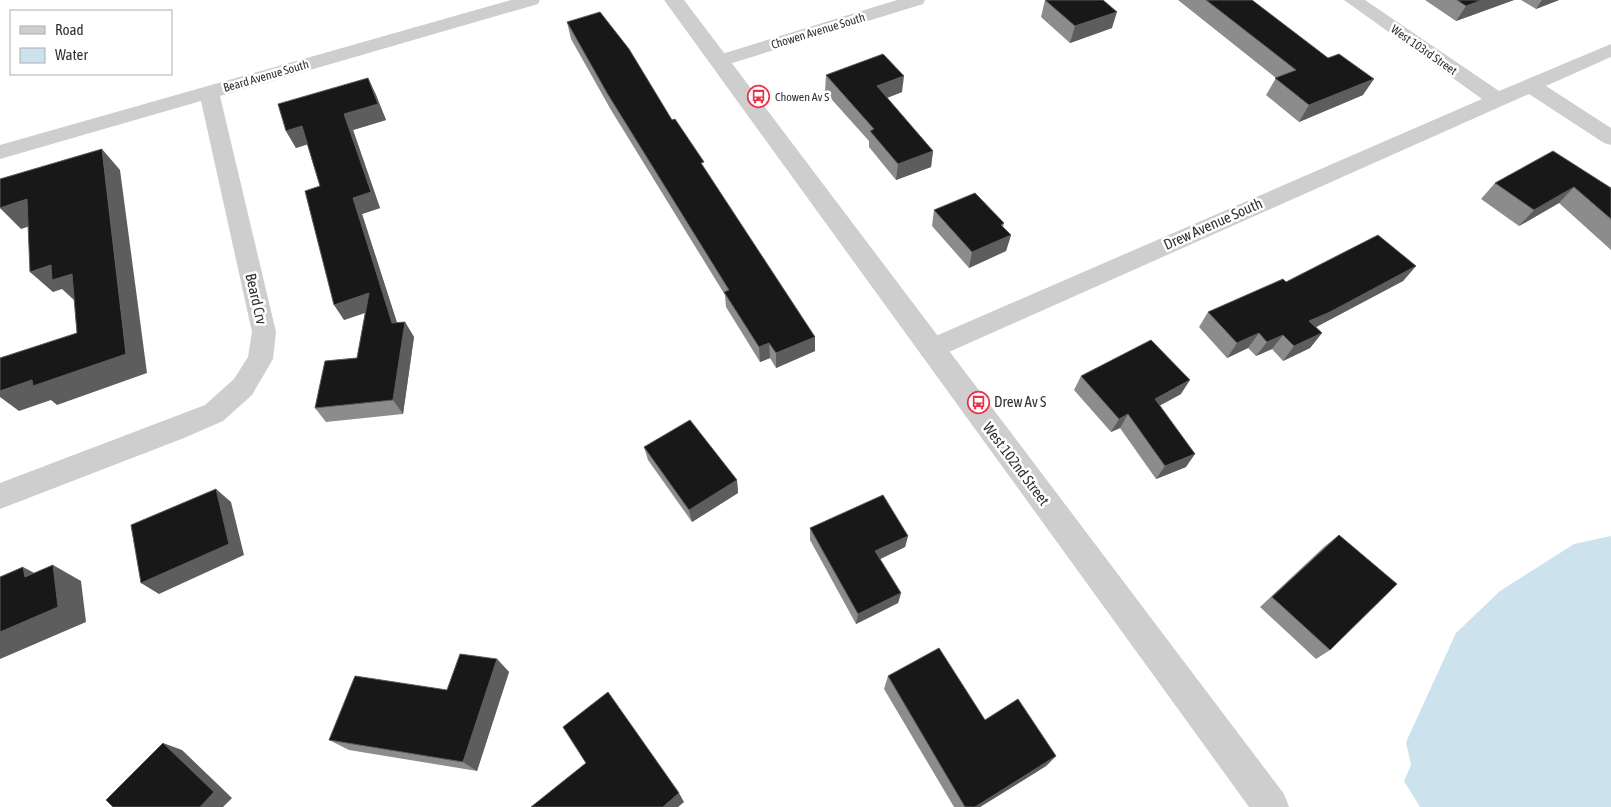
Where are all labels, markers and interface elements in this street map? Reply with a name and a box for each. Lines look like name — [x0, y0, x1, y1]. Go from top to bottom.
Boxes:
legend — [10, 10, 172, 75]
street label: Chowen Avenue South — [769, 10, 867, 52]
text: Road — [55, 21, 84, 38]
street label: West 103rd Street — [1388, 22, 1460, 78]
text: Water — [55, 46, 88, 63]
street label: Beard Avenue South — [222, 57, 310, 95]
bus stop icon: Chowen Av S — [747, 85, 771, 109]
place label: Chowen Av S — [775, 90, 829, 104]
street label: Drew Avenue South — [1161, 194, 1265, 253]
street label: Beard Crv — [242, 272, 271, 326]
bus stop icon: Drew Av S — [966, 390, 990, 414]
place label: Drew Av S — [994, 393, 1046, 410]
street label: West 102nd Street — [980, 419, 1053, 509]

